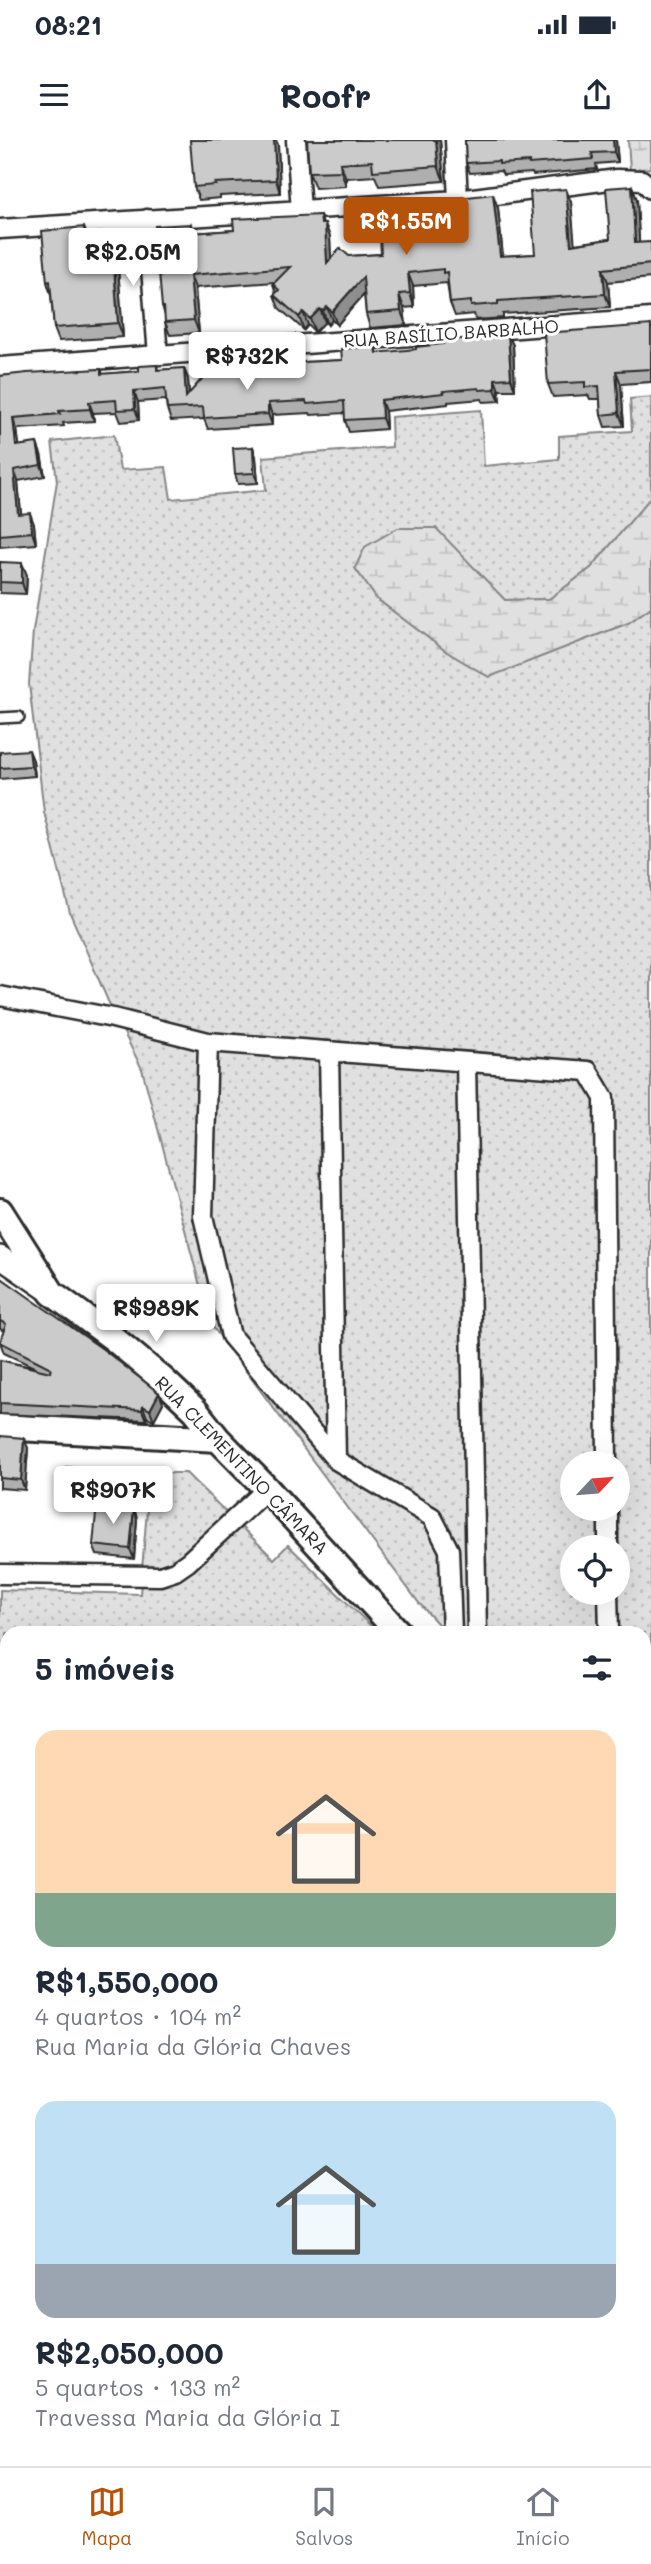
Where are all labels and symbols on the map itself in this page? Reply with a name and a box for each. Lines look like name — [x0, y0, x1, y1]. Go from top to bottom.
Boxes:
pin: R$1.55M — [341, 198, 471, 257]
pin: R$2.05M — [68, 228, 198, 288]
street label: RUA BASÍLIO BARBALHO — [342, 313, 560, 353]
pin: R$732K — [190, 332, 304, 392]
pin: R$989K — [99, 1284, 213, 1344]
street label: RUA CLEMENTINO CÂMARA — [150, 1370, 334, 1560]
north arrow — [560, 1451, 630, 1521]
pin: R$907K — [56, 1466, 170, 1526]

